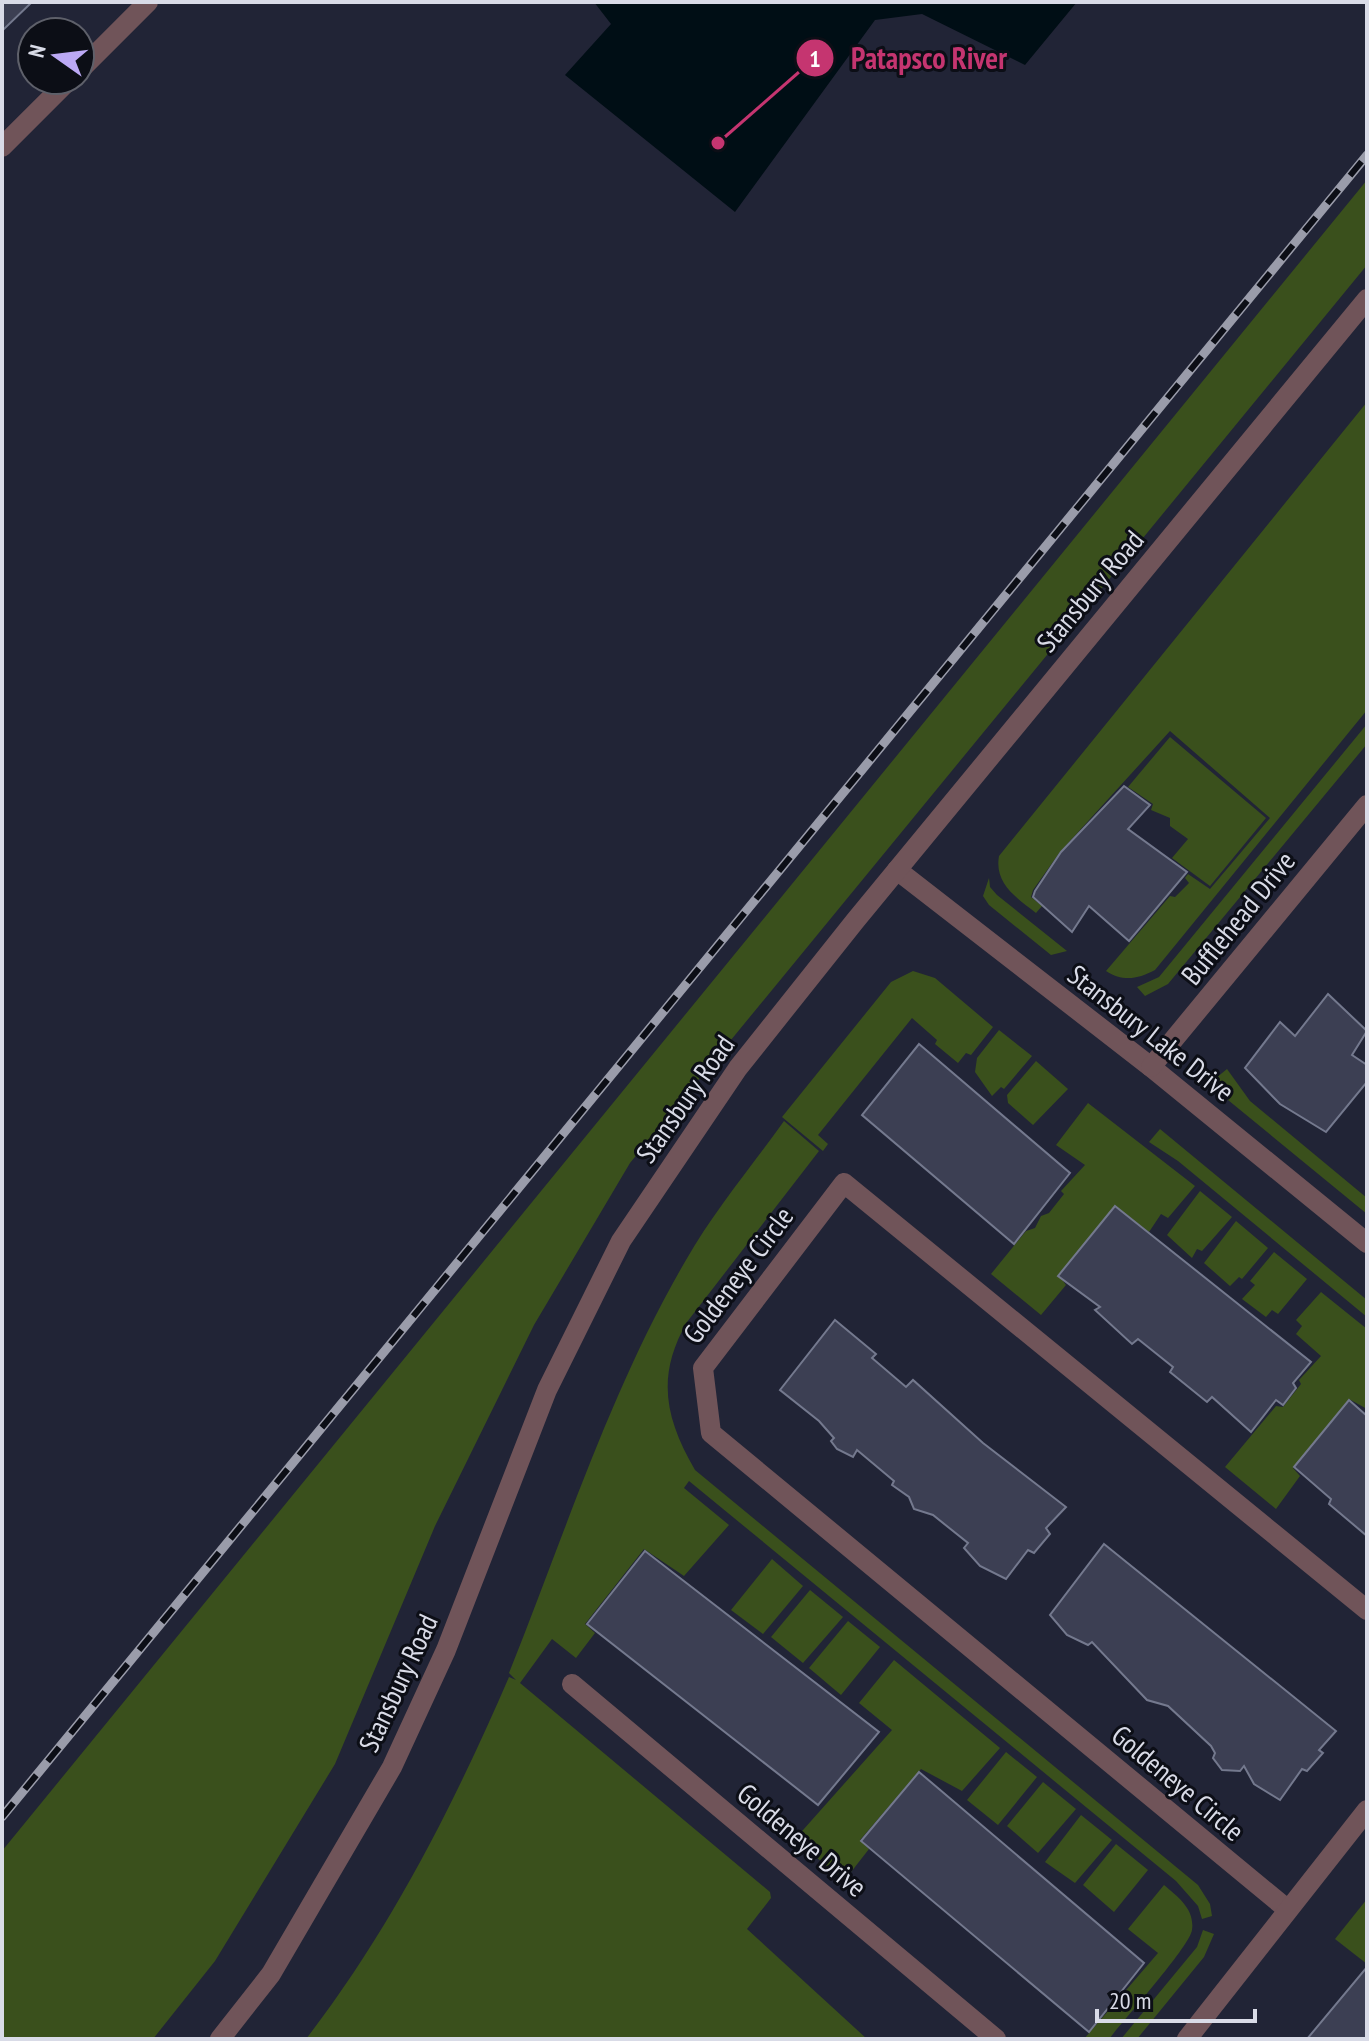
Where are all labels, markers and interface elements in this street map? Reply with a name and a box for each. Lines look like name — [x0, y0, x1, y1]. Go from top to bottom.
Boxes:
north arrow — [16, 16, 96, 96]
callout: Patapsco River — [795, 31, 1023, 85]
text: Patapsco River — [851, 38, 1007, 77]
text: N — [22, 42, 52, 60]
text: 1 — [809, 43, 821, 74]
street label: Stansbury Road — [1028, 522, 1151, 659]
street label: Bufflehead Drive — [1172, 843, 1303, 992]
street label: Stansbury Lake Drive — [1060, 956, 1242, 1109]
street label: Stansbury Road — [627, 1027, 742, 1170]
street label: Goldeneye Circle — [674, 1199, 801, 1351]
street label: Stansbury Road — [349, 1608, 446, 1758]
street label: Goldeneye Circle — [1104, 1716, 1252, 1849]
street label: Goldeneye Drive — [730, 1775, 875, 1905]
scale bar — [1097, 1973, 1255, 2023]
text: 20 m — [1109, 1985, 1151, 2016]

